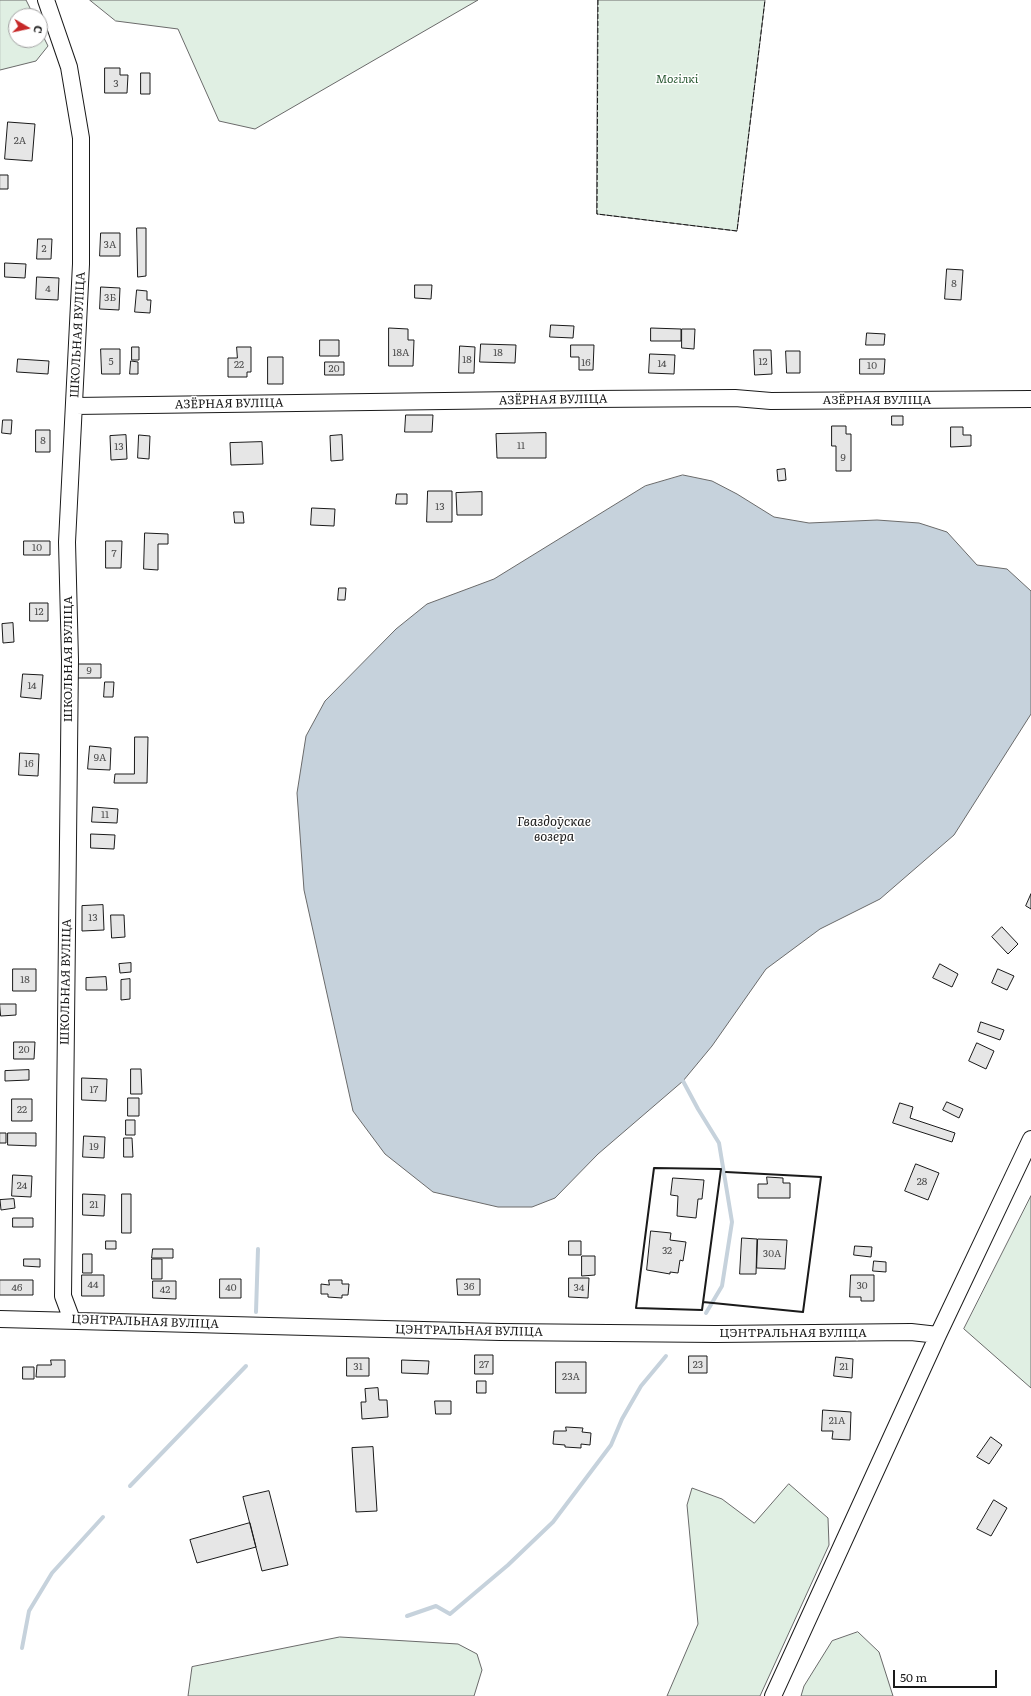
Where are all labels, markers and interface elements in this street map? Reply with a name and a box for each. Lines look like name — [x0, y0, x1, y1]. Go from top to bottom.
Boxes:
north arrow — [8, 8, 48, 48]
text: С — [30, 25, 47, 35]
park label: Могілкі — [656, 72, 698, 86]
house number: 3 — [113, 78, 119, 90]
house number: 2А — [14, 135, 26, 147]
house number: 3А — [104, 239, 116, 251]
house number: 2 — [41, 243, 47, 255]
street label: ШКОЛЬНАЯ ВУЛІЦА — [67, 271, 89, 399]
house number: 8 — [951, 278, 957, 290]
house number: 4 — [45, 283, 51, 295]
house number: 3Б — [104, 292, 116, 304]
house number: 18А — [393, 347, 409, 359]
house number: 18 — [493, 347, 503, 359]
house number: 18 — [462, 354, 472, 366]
house number: 5 — [108, 356, 114, 368]
house number: 12 — [758, 356, 768, 368]
house number: 16 — [581, 357, 591, 369]
house number: 14 — [657, 358, 667, 370]
house number: 22 — [234, 359, 244, 371]
house number: 10 — [867, 360, 877, 372]
house number: 20 — [329, 363, 339, 375]
street label: АЗЁРНАЯ ВУЛІЦА — [498, 392, 608, 408]
street label: АЗЁРНАЯ ВУЛІЦА — [823, 393, 931, 407]
street label: АЗЁРНАЯ ВУЛІЦА — [174, 396, 284, 412]
house number: 8 — [40, 435, 46, 447]
house number: 11 — [517, 440, 525, 452]
house number: 13 — [114, 441, 124, 453]
house number: 9 — [840, 452, 846, 464]
house number: 13 — [435, 501, 445, 513]
house number: 10 — [32, 542, 42, 554]
house number: 7 — [111, 548, 117, 560]
street label: ШКОЛЬНАЯ ВУЛІЦА — [61, 596, 75, 722]
house number: 12 — [34, 606, 44, 618]
house number: 9 — [86, 665, 92, 677]
house number: 14 — [27, 680, 37, 692]
house number: 9А — [94, 752, 106, 764]
house number: 16 — [24, 758, 34, 770]
house number: 11 — [101, 809, 109, 821]
water label: Гваздоўскае возера — [517, 814, 591, 845]
house number: 13 — [88, 912, 98, 924]
street label: ШКОЛЬНАЯ ВУЛІЦА — [58, 919, 74, 1045]
house number: 18 — [20, 974, 30, 986]
house number: 20 — [19, 1044, 29, 1056]
house number: 17 — [90, 1084, 98, 1096]
house number: 22 — [17, 1104, 27, 1116]
house number: 19 — [89, 1141, 99, 1153]
house number: 28 — [917, 1176, 927, 1188]
house number: 24 — [17, 1180, 27, 1192]
house number: 21 — [89, 1199, 99, 1211]
house number: 32 — [662, 1245, 672, 1257]
house number: 30А — [763, 1248, 781, 1260]
house number: 44 — [87, 1279, 99, 1291]
house number: 30 — [856, 1280, 868, 1292]
house number: 36 — [464, 1281, 474, 1293]
house number: 46 — [12, 1282, 22, 1294]
house number: 40 — [225, 1282, 237, 1294]
house number: 34 — [574, 1282, 584, 1294]
house number: 42 — [160, 1284, 170, 1296]
street label: ЦЭНТРАЛЬНАЯ ВУЛІЦА — [71, 1312, 219, 1332]
street label: ЦЭНТРАЛЬНАЯ ВУЛІЦА — [395, 1323, 543, 1339]
street label: ЦЭНТРАЛЬНАЯ ВУЛІЦА — [719, 1326, 867, 1340]
house number: 27 — [479, 1359, 489, 1371]
house number: 23 — [693, 1359, 703, 1371]
house number: 31 — [353, 1361, 363, 1373]
house number: 21 — [839, 1361, 849, 1373]
house number: 23А — [562, 1371, 580, 1383]
house number: 21А — [829, 1415, 845, 1427]
scale bar — [895, 1662, 999, 1688]
text: 50 m — [900, 1668, 927, 1686]

